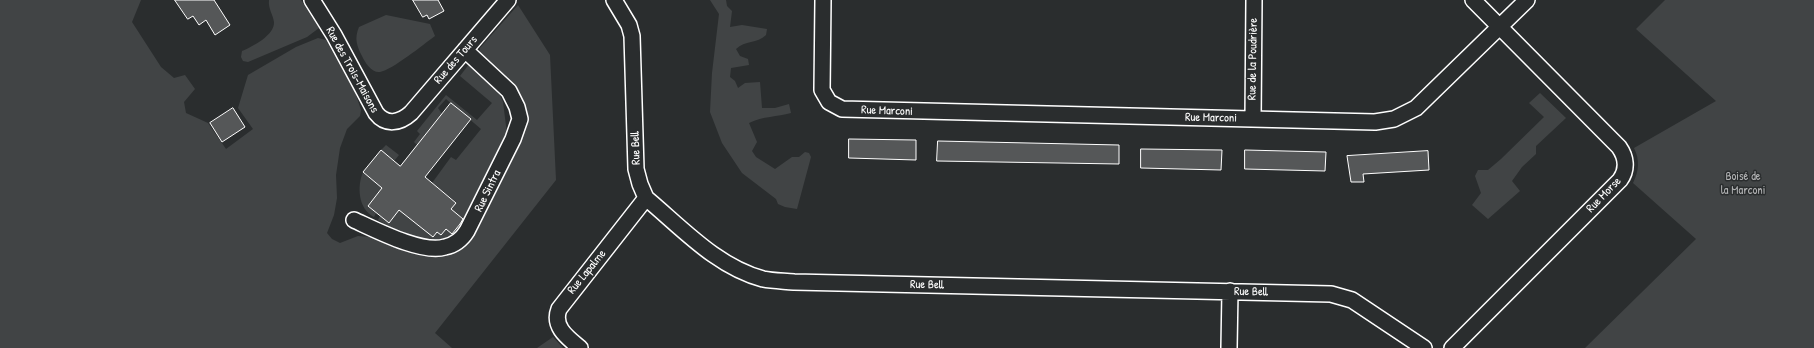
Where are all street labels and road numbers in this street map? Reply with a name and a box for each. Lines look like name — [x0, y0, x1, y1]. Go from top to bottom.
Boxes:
street label: Rue de la Poudrière — [1245, 18, 1261, 100]
street label: Rue des Trois-Maisons — [322, 25, 382, 115]
street label: Rue des Tours — [431, 33, 481, 87]
street label: Rue Marconi — [861, 103, 913, 119]
street label: Rue Marconi — [1185, 110, 1237, 126]
street label: Rue Bell — [628, 131, 644, 165]
street label: Rue Sintra — [472, 168, 504, 214]
street label: Rue Morse — [1584, 174, 1624, 216]
street label: Rue Lapalme — [565, 247, 609, 297]
street label: Rue Bell — [910, 278, 944, 292]
street label: Rue Bell — [1234, 285, 1268, 299]

